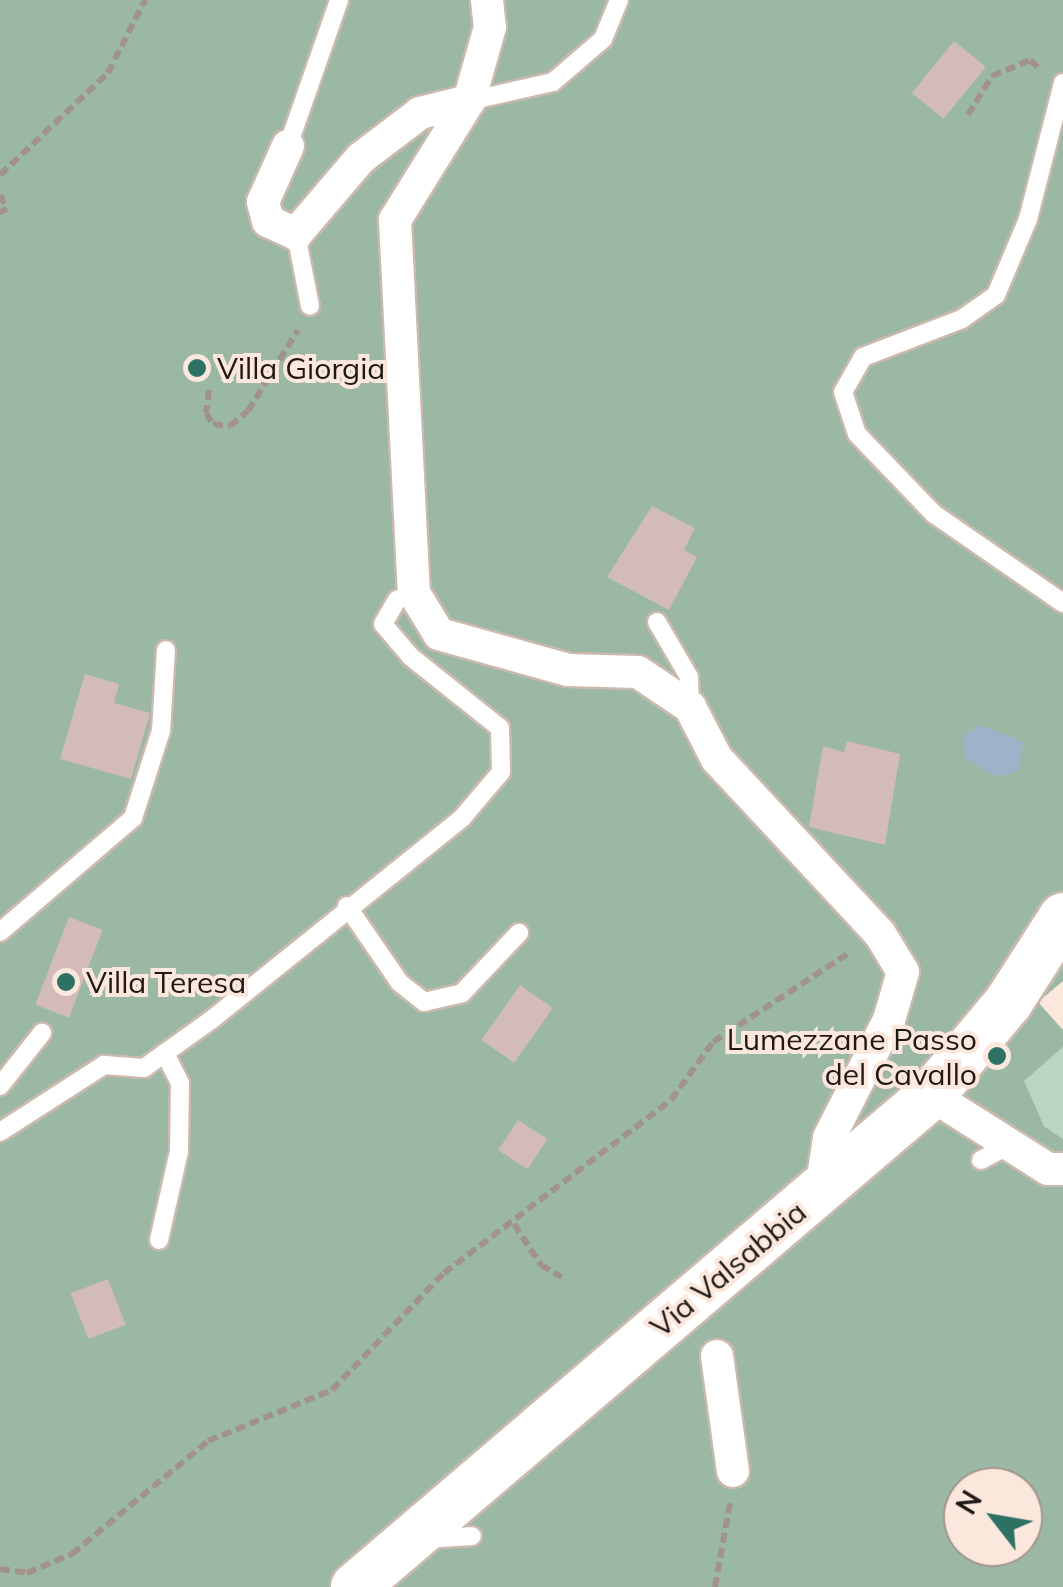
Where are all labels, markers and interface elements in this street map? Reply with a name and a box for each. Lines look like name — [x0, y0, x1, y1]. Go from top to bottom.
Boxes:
place label: Villa Giorgia — [217, 350, 385, 386]
marker: Villa Giorgia — [186, 357, 208, 379]
place label: Villa Teresa — [86, 964, 246, 1000]
marker: Villa Teresa — [55, 971, 77, 993]
place label: Lumezzane Passo del Cavallo — [727, 1021, 977, 1092]
marker: Lumezzane Passo del Cavallo — [986, 1045, 1008, 1067]
street label: Via Valsabbia — [643, 1193, 813, 1345]
north arrow — [943, 1467, 1043, 1567]
text: N — [948, 1484, 989, 1520]

